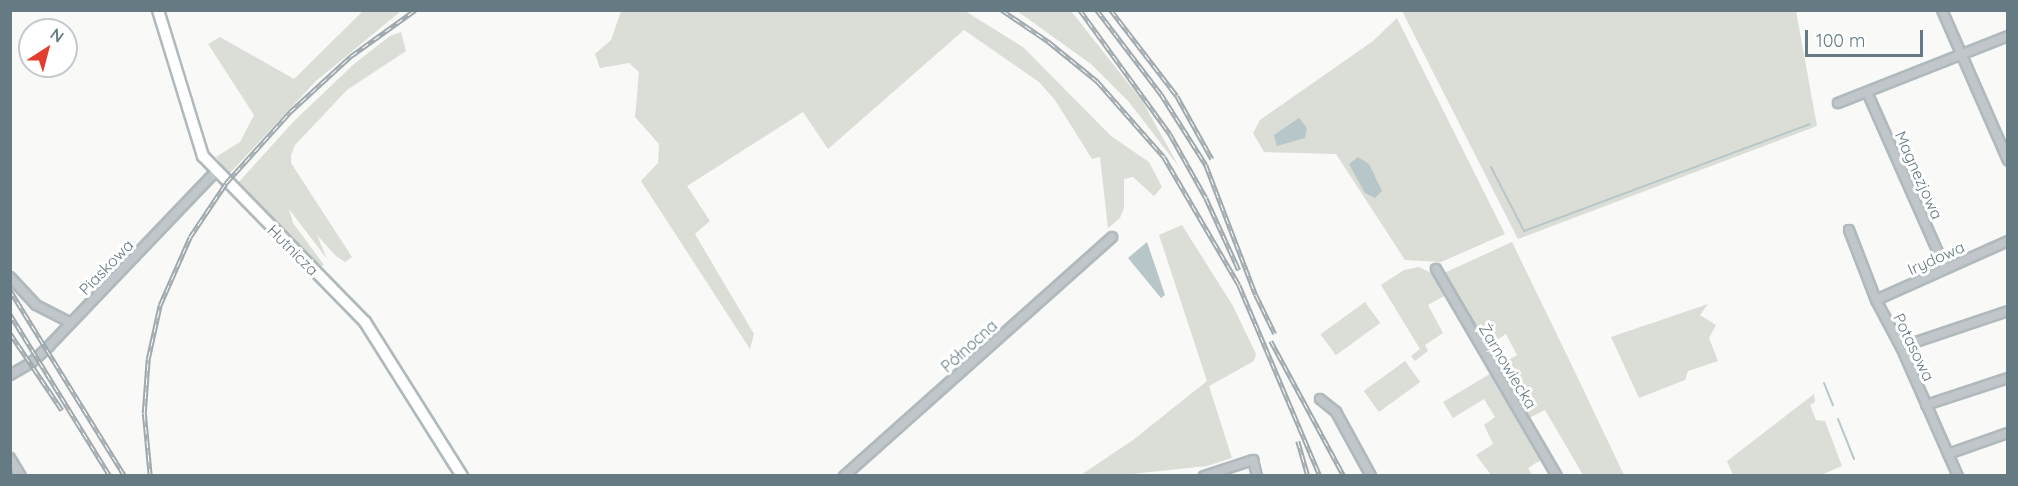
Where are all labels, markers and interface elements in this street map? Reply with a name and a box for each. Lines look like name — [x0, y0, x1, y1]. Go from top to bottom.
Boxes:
north arrow — [18, 18, 78, 78]
scale bar — [1808, 18, 1926, 56]
text: N — [47, 24, 68, 47]
text: 100 m — [1816, 29, 1865, 52]
street label: Magnezjowa — [1891, 128, 1947, 222]
street label: Hutnicza — [263, 220, 323, 280]
street label: Piaskowa — [75, 235, 137, 299]
street label: Irydowa — [1905, 237, 1967, 279]
street label: Potasowa — [1889, 310, 1939, 384]
street label: Północna — [937, 316, 1001, 376]
street label: Żarnowiecka — [1475, 320, 1541, 412]

